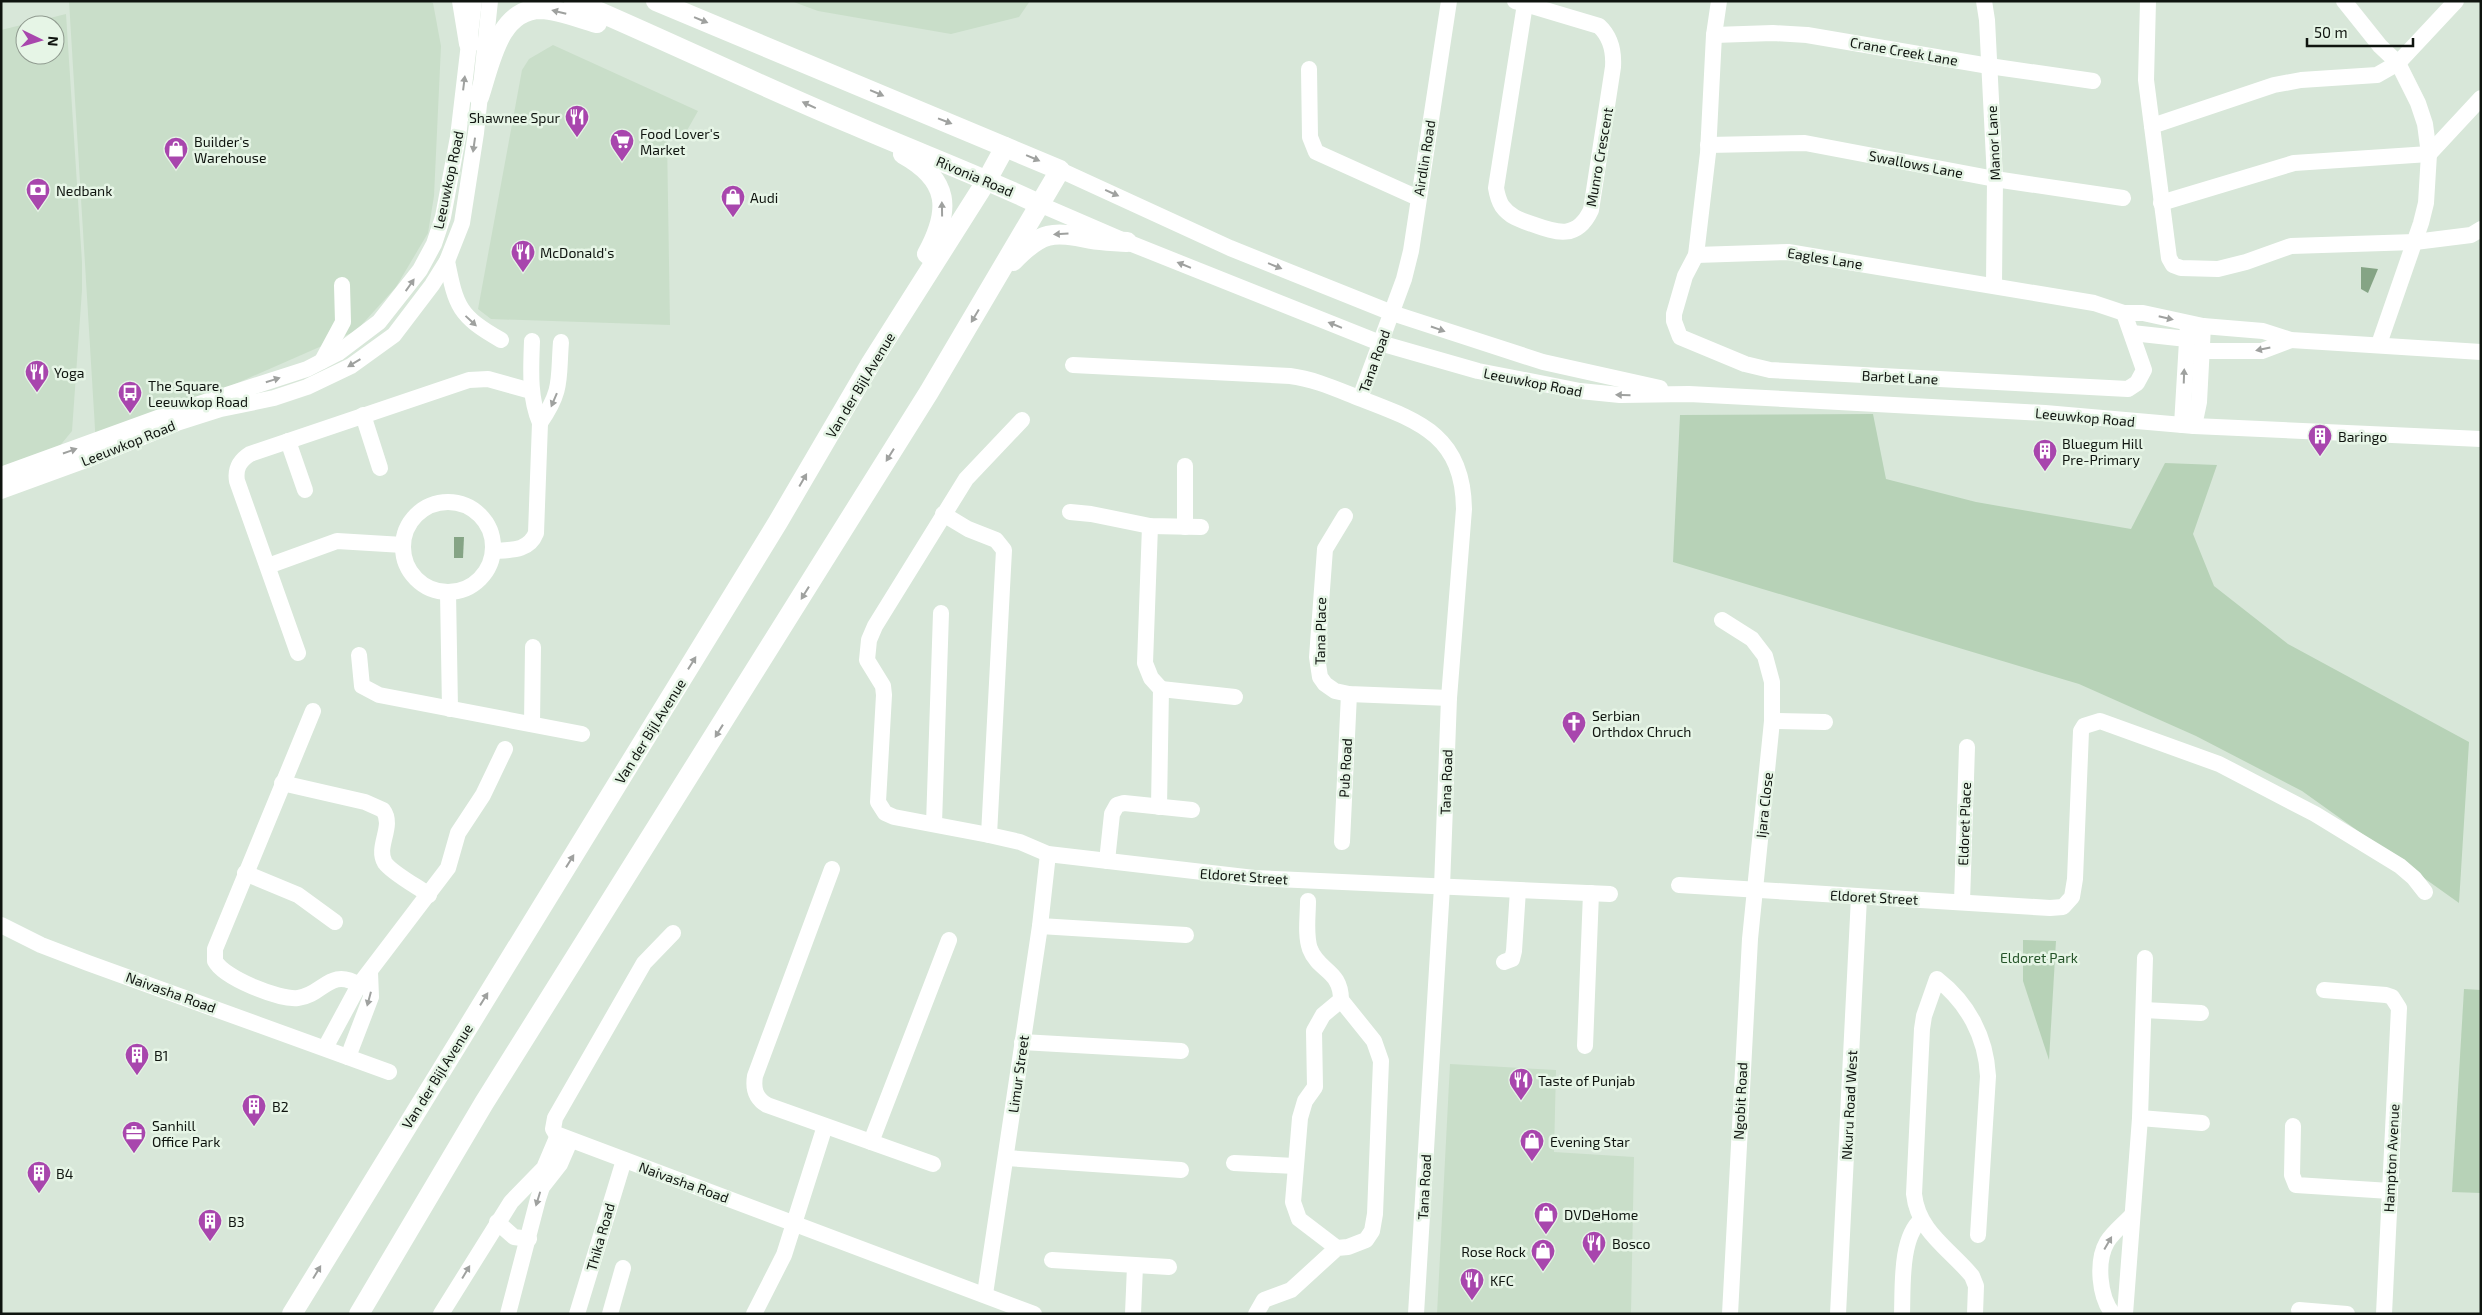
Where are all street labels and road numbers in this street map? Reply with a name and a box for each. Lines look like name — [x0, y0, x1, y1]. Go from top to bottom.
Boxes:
street label: Crane Creek Lane — [1849, 33, 1959, 69]
street label: Manor Lane — [1983, 105, 2003, 181]
street label: Munro Crescent — [1582, 106, 1616, 208]
street label: Airdlin Road — [1410, 119, 1438, 197]
street label: Leeuwkop Road — [429, 129, 467, 231]
street label: Swallows Lane — [1868, 147, 1964, 181]
street label: Rivonia Road — [934, 152, 1016, 200]
street label: Eagles Lane — [1786, 244, 1864, 272]
street label: Tana Road — [1355, 327, 1393, 395]
street label: Van der Bijl Avenue — [822, 329, 898, 441]
street label: Leeuwkop Road — [1482, 364, 1584, 400]
street label: Barbet Lane — [1861, 367, 1939, 387]
street label: Leeuwkop Road — [2034, 404, 2136, 430]
street label: Leeuwkop Road — [78, 416, 178, 470]
street label: Tana Place — [1311, 597, 1329, 665]
street label: Van der Bijl Avenue — [611, 676, 689, 786]
street label: Pub Road — [1335, 738, 1355, 798]
street label: Tana Road — [1436, 749, 1456, 815]
street label: Ijara Close — [1752, 771, 1776, 839]
street label: Eldoret Place — [1954, 782, 1974, 866]
street label: Eldoret Street — [1199, 864, 1289, 888]
street label: Eldoret Street — [1829, 886, 1919, 908]
street label: Naivasha Road — [124, 968, 218, 1016]
street label: Van der Bijl Avenue — [398, 1021, 476, 1131]
street label: Limur Street — [1004, 1034, 1032, 1114]
street label: Nkuru Road West — [1838, 1050, 1860, 1160]
street label: Ngobit Road — [1729, 1062, 1751, 1140]
street label: Hampton Avenue — [2380, 1103, 2402, 1213]
street label: Tana Road — [1414, 1154, 1434, 1220]
street label: Naivasha Road — [637, 1158, 731, 1206]
street label: Thika Road — [582, 1201, 618, 1273]

